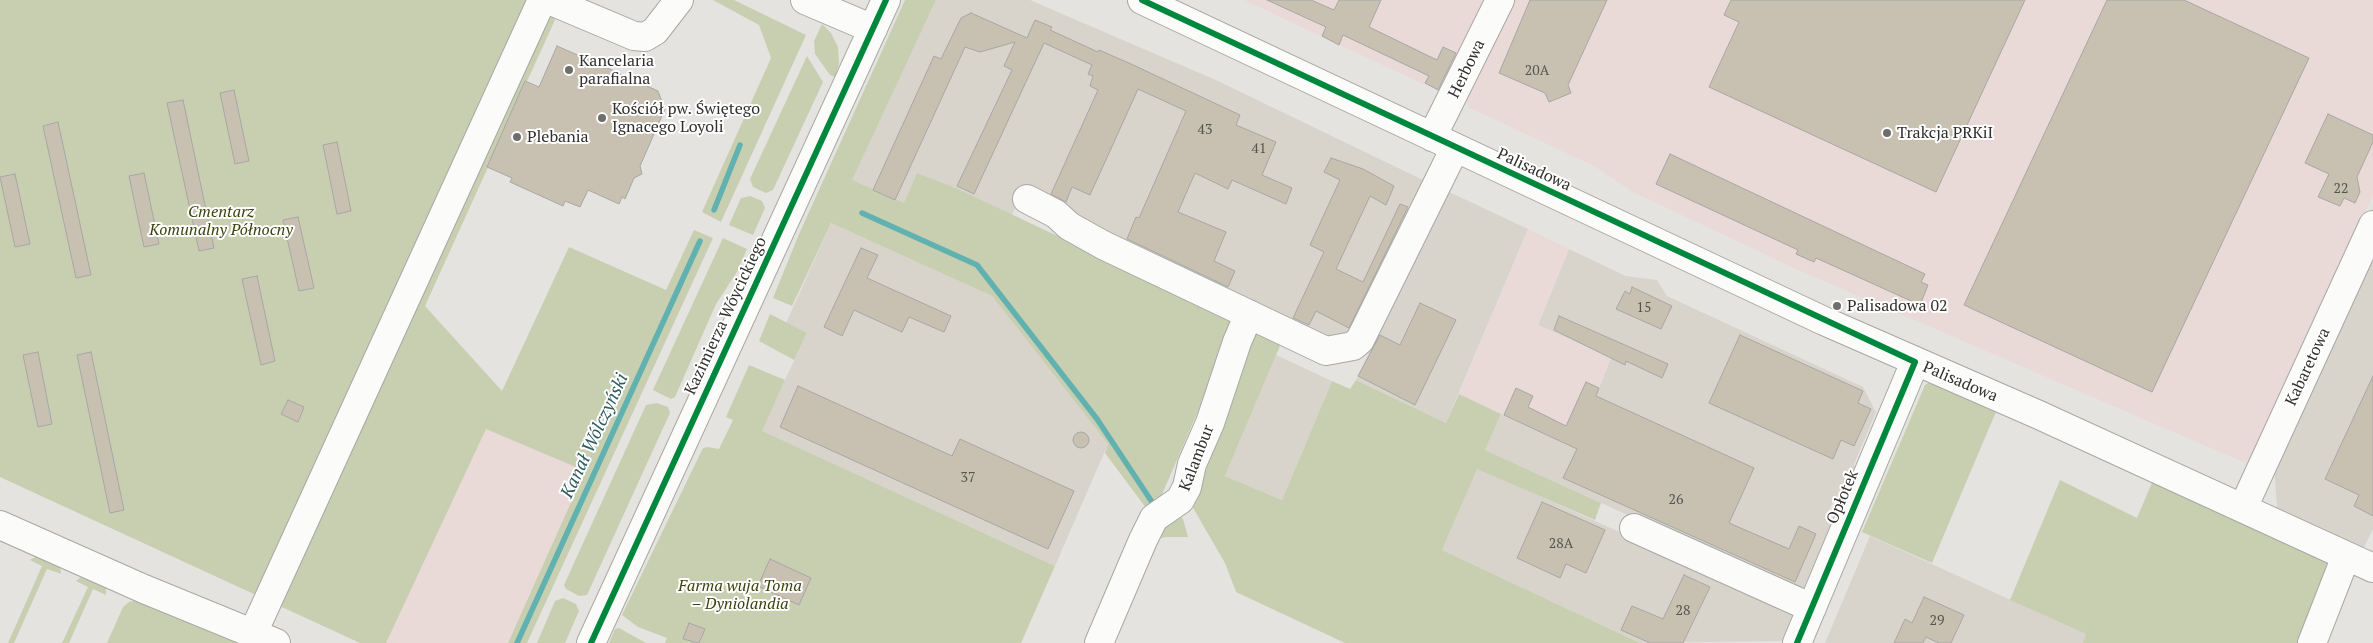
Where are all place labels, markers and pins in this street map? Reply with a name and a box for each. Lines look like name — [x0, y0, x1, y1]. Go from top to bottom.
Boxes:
place label: Kancelaria parafialna — [579, 51, 654, 89]
marker: Kancelaria parafialna — [563, 64, 575, 76]
place label: Kościół pw. Świętego Ignacego Loyoli — [612, 99, 760, 137]
marker: Kościół pw. Świętego Ignacego Loyoli — [596, 112, 608, 124]
place label: Trakcja PRKiI — [1897, 123, 1993, 143]
place label: Plebania — [527, 127, 589, 147]
marker: Trakcja PRKiI — [1881, 127, 1893, 139]
marker: Plebania — [511, 131, 523, 143]
place label: Palisadowa 02 — [1847, 296, 1947, 316]
marker: Palisadowa 02 — [1831, 300, 1843, 312]

